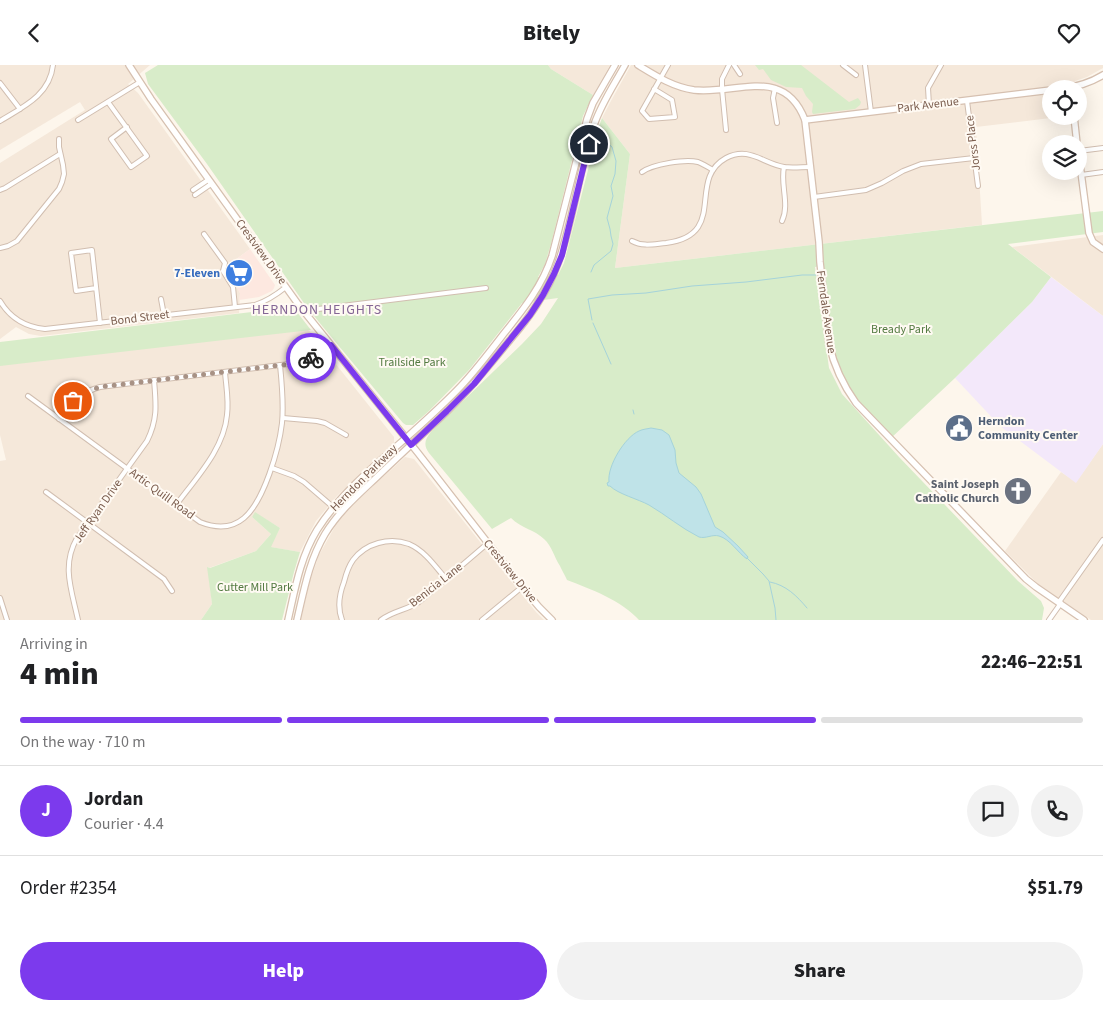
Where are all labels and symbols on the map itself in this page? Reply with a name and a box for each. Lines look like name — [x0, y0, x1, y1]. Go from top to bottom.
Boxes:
street label: Park Avenue — [896, 93, 960, 117]
street label: Jorss Place — [961, 114, 985, 172]
pin — [568, 123, 610, 165]
street label: Crestview Drive — [231, 216, 291, 288]
supermarket icon: 7-Eleven — [224, 258, 254, 288]
place label: 7-Eleven — [174, 265, 220, 282]
street label: Ferndale Avenue — [812, 269, 840, 355]
district label: HERNDON HEIGHTS — [252, 300, 382, 320]
street label: Bond Street — [110, 306, 170, 330]
park label: Bready Park — [871, 321, 931, 338]
courier — [286, 333, 336, 383]
park label: Trailside Park — [378, 354, 446, 371]
pin — [52, 380, 94, 422]
public building icon: Herndon Community Center — [944, 413, 974, 443]
place label: Herndon Community Center — [978, 413, 1078, 444]
street label: Herndon Parkway — [326, 440, 402, 516]
street label: Artic Quill Road — [126, 464, 198, 524]
street label: Jeff Ryan Drive — [70, 476, 126, 546]
place label: Saint Joseph Catholic Church — [915, 476, 999, 507]
church icon: Saint Joseph Catholic Church — [1003, 476, 1033, 506]
street label: Crestview Drive — [479, 536, 541, 606]
street label: Benicia Lane — [406, 559, 466, 611]
park label: Cutter Mill Park — [217, 579, 293, 596]

